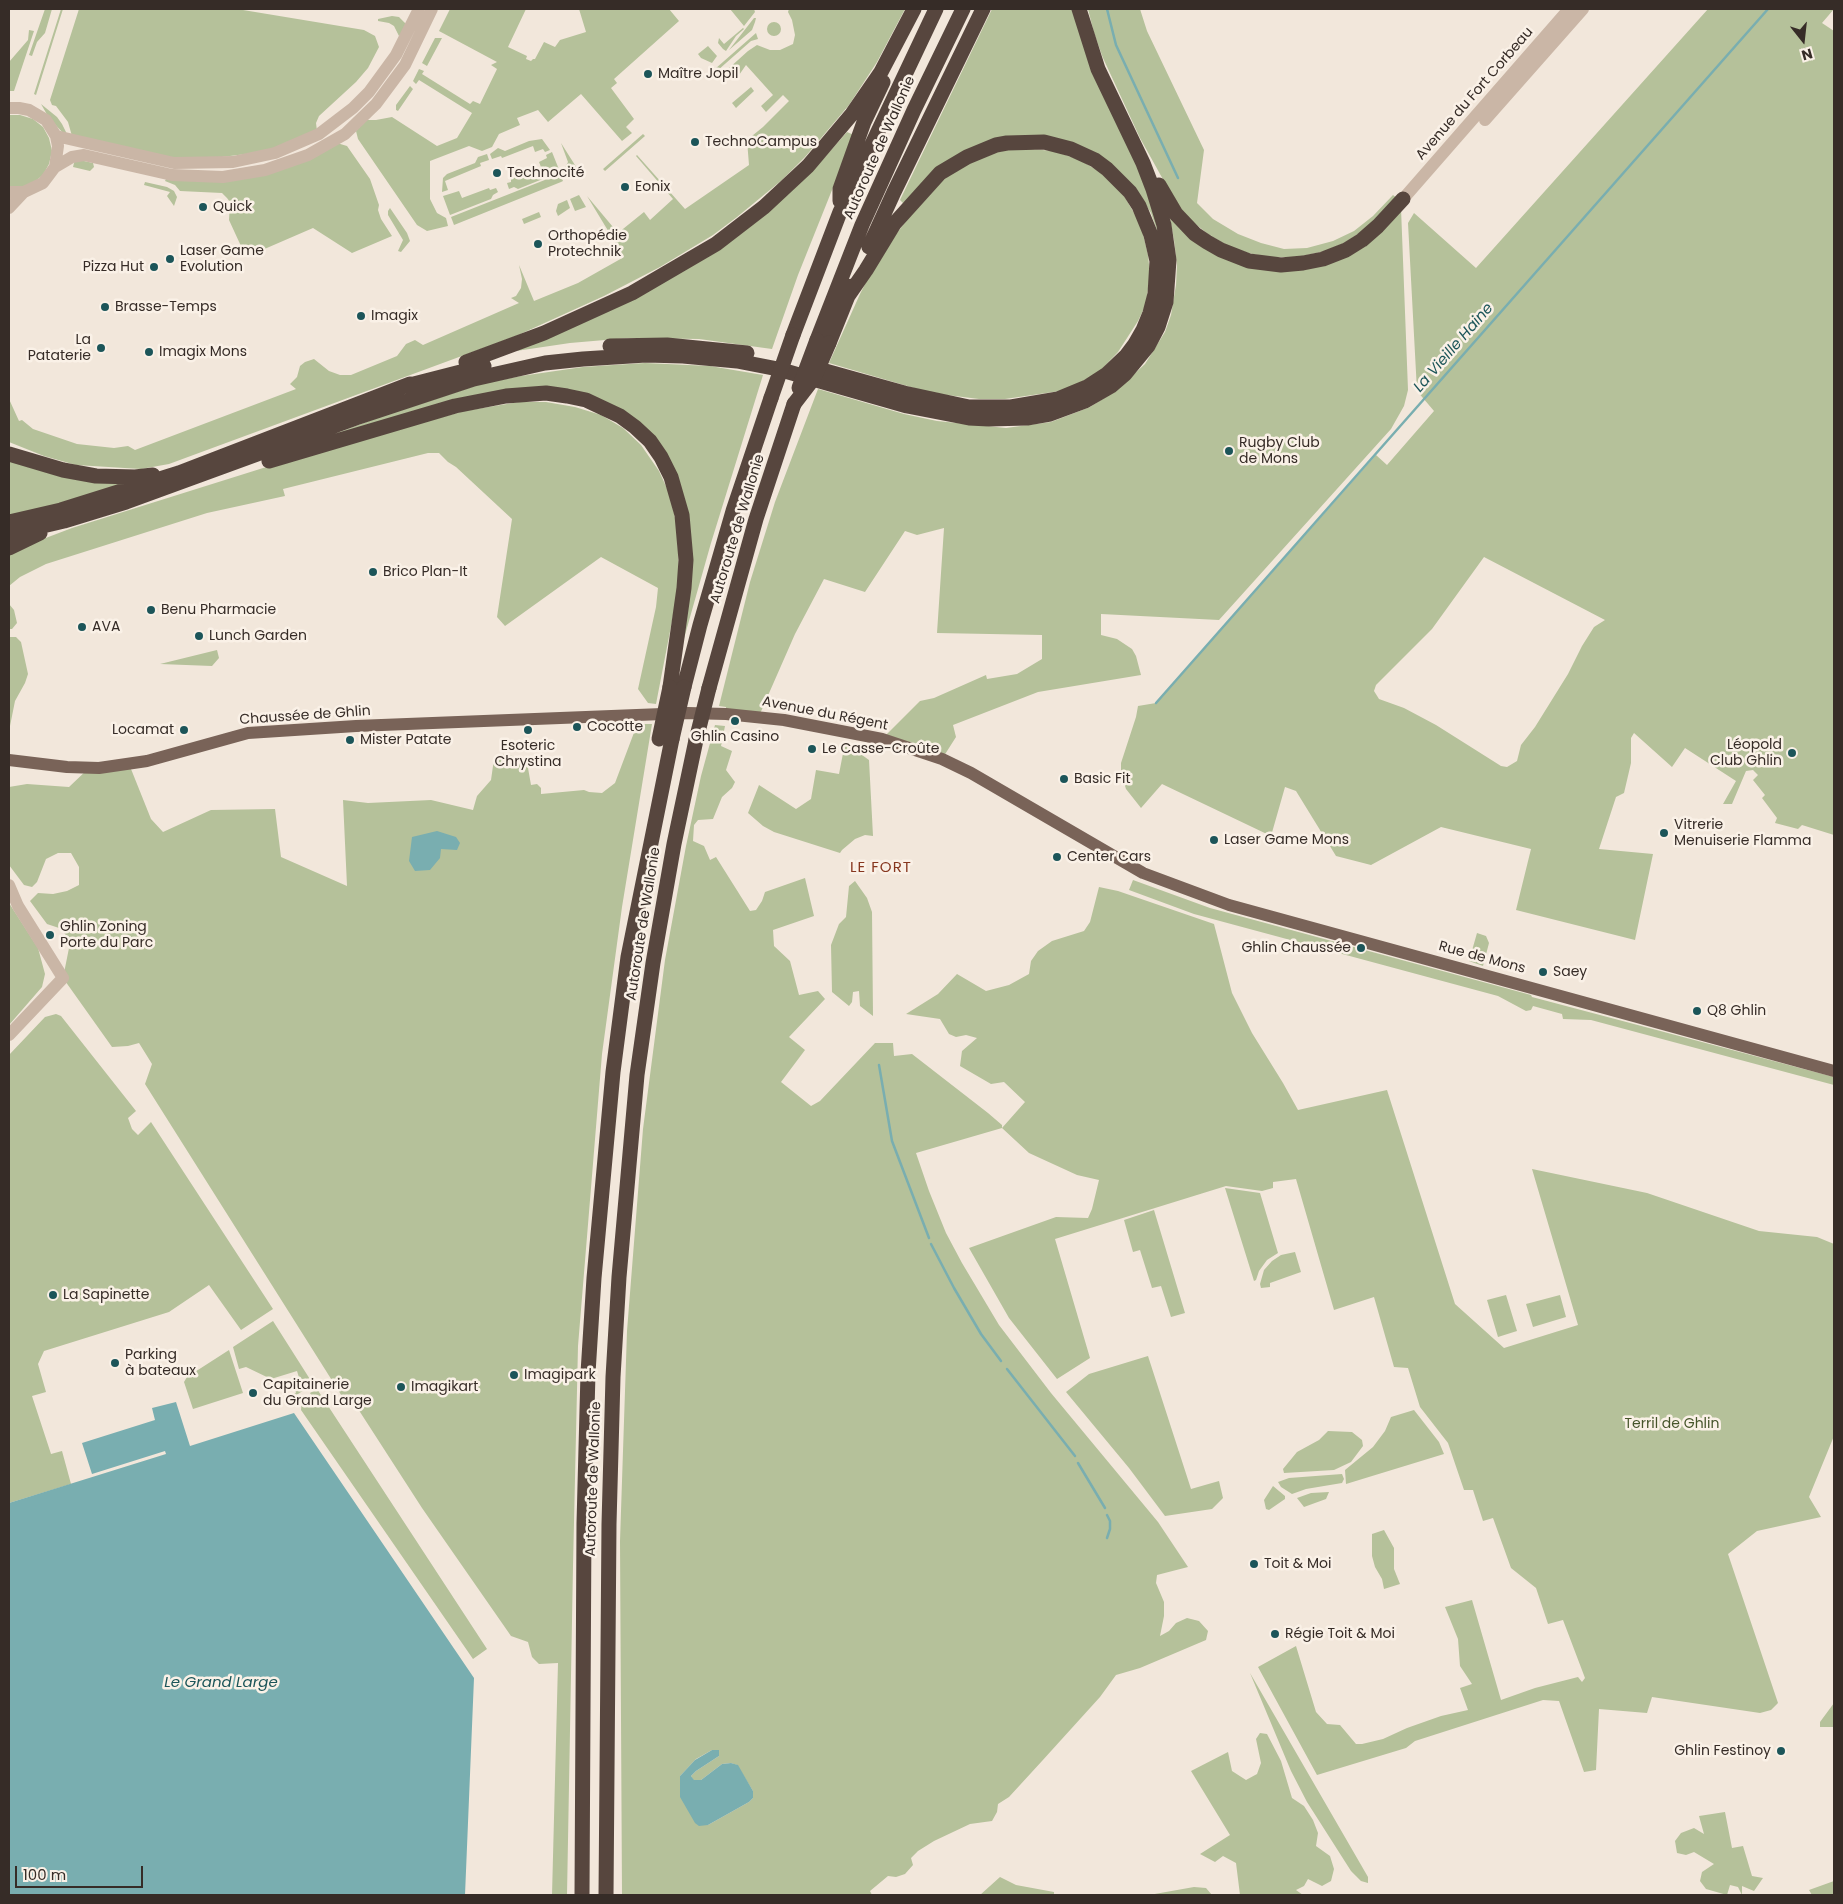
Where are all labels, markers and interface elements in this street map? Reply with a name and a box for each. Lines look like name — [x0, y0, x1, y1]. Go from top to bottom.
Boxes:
north arrow — [1778, 15, 1828, 65]
street label: Avenue du Fort Corbeau — [1413, 24, 1537, 164]
text: N — [1799, 43, 1815, 65]
place label: Maître Jopil — [658, 66, 738, 82]
marker: Maître Jopil — [642, 68, 654, 80]
street label: Autoroute de Wallonie — [841, 74, 919, 222]
place label: TechnoCampus — [705, 134, 817, 150]
marker: TechnoCampus — [689, 136, 701, 148]
place label: Technocité — [507, 165, 584, 181]
marker: Technocité — [491, 167, 503, 179]
place label: Eonix — [635, 179, 670, 195]
marker: Eonix — [619, 181, 631, 193]
place label: Quick — [213, 199, 252, 215]
marker: Quick — [197, 201, 209, 213]
place label: Orthopédie Protechnik — [548, 228, 627, 260]
marker: Orthopédie Protechnik — [532, 238, 544, 250]
place label: Laser Game Evolution — [180, 243, 264, 276]
marker: Laser Game Evolution — [164, 253, 176, 265]
place label: Pizza Hut — [83, 259, 144, 275]
marker: Pizza Hut — [148, 261, 160, 273]
place label: Brasse-Temps — [115, 299, 217, 315]
water label: La Vieille Haine — [1410, 300, 1498, 396]
marker: Brasse-Temps — [99, 301, 111, 313]
place label: Imagix — [371, 308, 418, 324]
marker: Imagix — [355, 310, 367, 322]
place label: La Pataterie — [28, 332, 91, 364]
marker: La Pataterie — [95, 342, 107, 354]
place label: Imagix Mons — [159, 344, 247, 360]
marker: Imagix Mons — [143, 346, 155, 358]
place label: Rugby Club de Mons — [1239, 435, 1320, 468]
marker: Rugby Club de Mons — [1223, 445, 1235, 457]
street label: Autoroute de Wallonie — [707, 452, 769, 606]
place label: Brico Plan-It — [383, 564, 468, 580]
marker: Brico Plan-It — [367, 566, 379, 578]
place label: Benu Pharmacie — [161, 602, 276, 618]
marker: Benu Pharmacie — [145, 604, 157, 616]
place label: AVA — [92, 619, 120, 635]
marker: AVA — [76, 621, 88, 633]
place label: Lunch Garden — [209, 628, 307, 644]
marker: Lunch Garden — [193, 630, 205, 642]
street label: Avenue du Régent — [761, 694, 889, 734]
street label: Chaussée de Ghlin — [239, 703, 371, 729]
marker: Ghlin Casino — [729, 715, 741, 727]
place label: Cocotte — [587, 719, 643, 735]
marker: Cocotte — [571, 721, 583, 733]
place label: Locamat — [112, 722, 174, 738]
marker: Locamat — [178, 724, 190, 736]
marker: Esoteric Chrystina — [522, 724, 534, 736]
place label: Ghlin Casino — [691, 729, 779, 745]
place label: Mister Patate — [360, 732, 451, 748]
marker: Mister Patate — [344, 734, 356, 746]
place label: Léopold Club Ghlin — [1710, 737, 1782, 770]
place label: Esoteric Chrystina — [494, 738, 562, 770]
place label: Le Casse-Croûte — [822, 741, 939, 757]
marker: Le Casse-Croûte — [806, 743, 818, 755]
marker: Léopold Club Ghlin — [1786, 747, 1798, 759]
place label: Basic Fit — [1074, 771, 1131, 787]
marker: Basic Fit — [1058, 773, 1070, 785]
place label: Vitrerie Menuiserie Flamma — [1674, 817, 1811, 850]
marker: Vitrerie Menuiserie Flamma — [1658, 827, 1670, 839]
place label: Laser Game Mons — [1224, 832, 1349, 848]
marker: Laser Game Mons — [1208, 834, 1220, 846]
street label: Autoroute de Wallonie — [624, 846, 664, 1002]
place label: Center Cars — [1067, 849, 1151, 865]
marker: Center Cars — [1051, 851, 1063, 863]
district label: LE FORT — [849, 859, 913, 877]
place label: Ghlin Zoning Porte du Parc — [60, 919, 153, 952]
marker: Ghlin Zoning Porte du Parc — [44, 929, 56, 941]
street label: Rue de Mons — [1437, 938, 1527, 978]
place label: Ghlin Chaussée — [1241, 940, 1351, 956]
marker: Ghlin Chaussée — [1355, 942, 1367, 954]
place label: Saey — [1553, 964, 1587, 980]
marker: Saey — [1537, 966, 1549, 978]
place label: Q8 Ghlin — [1707, 1003, 1766, 1019]
marker: Q8 Ghlin — [1691, 1005, 1703, 1017]
place label: La Sapinette — [63, 1287, 149, 1303]
marker: La Sapinette — [47, 1289, 59, 1301]
place label: Parking à bateaux — [125, 1347, 196, 1380]
marker: Parking à bateaux — [109, 1357, 121, 1369]
place label: Imagipark — [524, 1367, 596, 1383]
marker: Imagipark — [508, 1369, 520, 1381]
place label: Capitainerie du Grand Large — [263, 1377, 372, 1410]
place label: Imagikart — [411, 1379, 478, 1395]
marker: Imagikart — [395, 1381, 407, 1393]
marker: Capitainerie du Grand Large — [247, 1387, 259, 1399]
street label: Autoroute de Wallonie — [583, 1401, 605, 1557]
park label: Terril de Ghlin — [1625, 1416, 1719, 1432]
place label: Toit & Moi — [1264, 1556, 1331, 1572]
marker: Toit & Moi — [1248, 1558, 1260, 1570]
place label: Régie Toit & Moi — [1285, 1626, 1395, 1642]
marker: Régie Toit & Moi — [1269, 1628, 1281, 1640]
water label: Le Grand Large — [164, 1674, 278, 1692]
place label: Ghlin Festinoy — [1674, 1743, 1771, 1759]
marker: Ghlin Festinoy — [1775, 1745, 1787, 1757]
scale bar — [18, 1856, 145, 1888]
text: 100 m — [23, 1864, 66, 1885]

